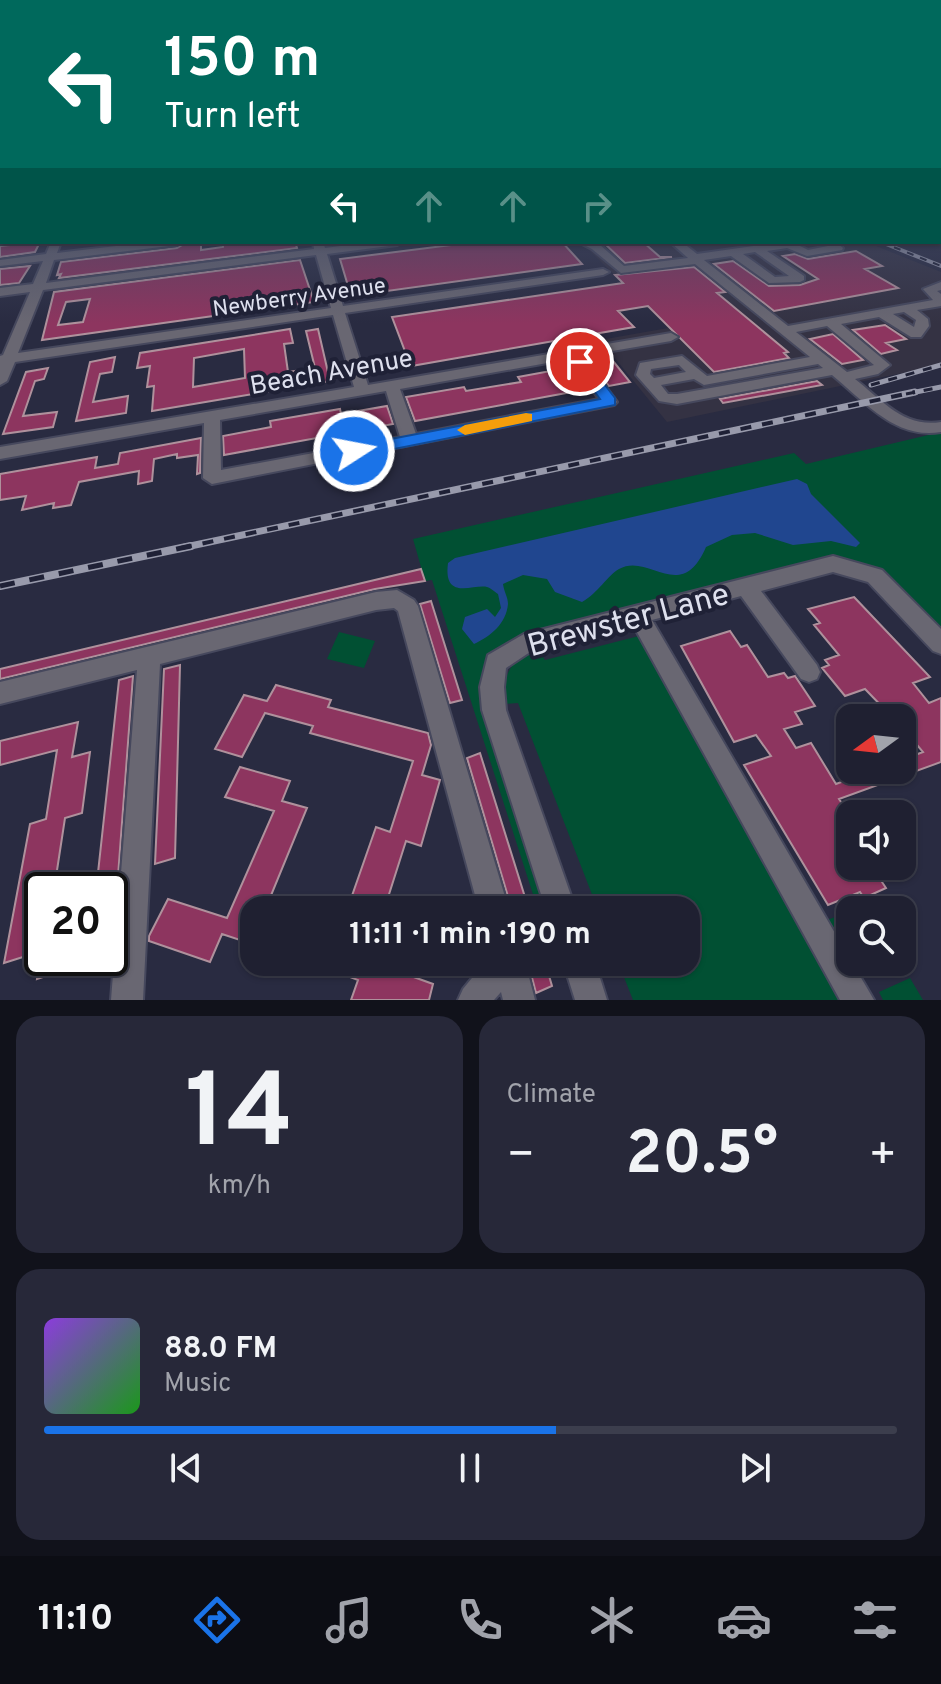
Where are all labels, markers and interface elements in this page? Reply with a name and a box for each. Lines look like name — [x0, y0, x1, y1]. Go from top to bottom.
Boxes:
text: 150 m — [164, 26, 320, 96]
icon: left — [32, 32, 136, 136]
text: Turn left — [164, 95, 301, 141]
icon: left — [323, 184, 367, 228]
icon: ahead — [407, 184, 451, 228]
icon: ahead — [491, 184, 535, 228]
icon: right — [575, 184, 619, 228]
street label: Newberry Avenue — [211, 273, 388, 324]
pin — [546, 328, 614, 396]
icon: arrive — [558, 340, 602, 384]
street label: Beach Avenue — [247, 343, 415, 404]
position arrow — [312, 409, 396, 493]
street label: Brewster Lane — [524, 576, 734, 668]
north arrow — [836, 704, 916, 784]
map controls — [836, 704, 916, 976]
button: sound — [836, 800, 916, 880]
speed limit sign: 20 — [24, 872, 128, 976]
button: search — [836, 896, 916, 976]
text: 11:11 · 1 min · 190 m — [349, 917, 591, 954]
text: 14 — [185, 1052, 294, 1184]
text: Climate — [507, 1079, 596, 1112]
text: 20.5° — [626, 1119, 778, 1195]
text: − — [507, 1129, 535, 1185]
text: + — [869, 1129, 897, 1185]
text: km/h — [208, 1170, 271, 1203]
text: 88.0 FM — [164, 1331, 277, 1368]
text: Music — [164, 1368, 231, 1401]
icon: previous — [164, 1446, 208, 1490]
icon: pause — [448, 1446, 492, 1490]
icon: next — [733, 1446, 777, 1490]
icon: directions — [189, 1592, 245, 1648]
icon: music — [321, 1592, 377, 1648]
icon: phone — [452, 1592, 508, 1648]
icon: climate — [584, 1592, 640, 1648]
icon: car — [716, 1592, 772, 1648]
icon: filters — [847, 1592, 903, 1648]
text: 11:10 — [38, 1597, 113, 1643]

